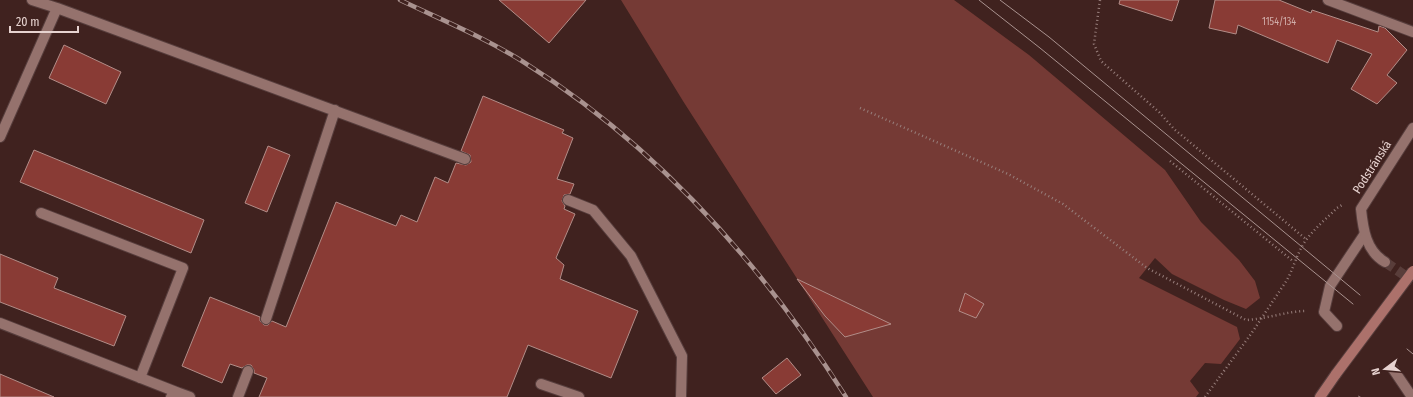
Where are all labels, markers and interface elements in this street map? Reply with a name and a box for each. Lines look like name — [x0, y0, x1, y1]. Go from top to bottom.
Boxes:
scale bar — [10, 8, 78, 34]
text: 20 m — [16, 15, 40, 29]
house number: 1154/134 — [1262, 16, 1296, 28]
street label: Podstránská — [1350, 138, 1394, 196]
north arrow — [1365, 349, 1405, 389]
text: N — [1369, 367, 1383, 377]

